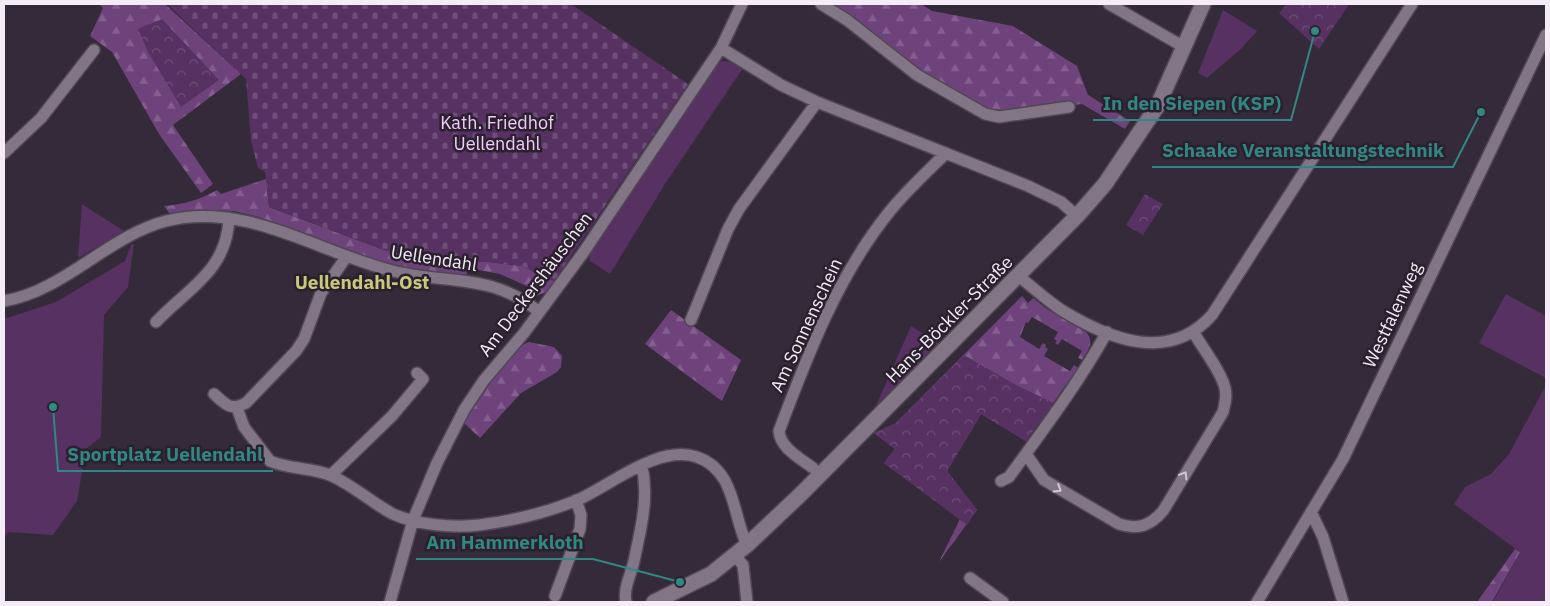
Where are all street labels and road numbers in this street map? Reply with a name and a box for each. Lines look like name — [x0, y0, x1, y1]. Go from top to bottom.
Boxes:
street label: Am Deckershäuschen — [473, 207, 597, 361]
street label: Uellendahl — [389, 240, 479, 276]
street label: Hans-Böckler-Straße — [880, 250, 1018, 388]
street label: Am Sonnenschein — [765, 254, 847, 396]
street label: Westfalenweg — [1358, 258, 1427, 371]

